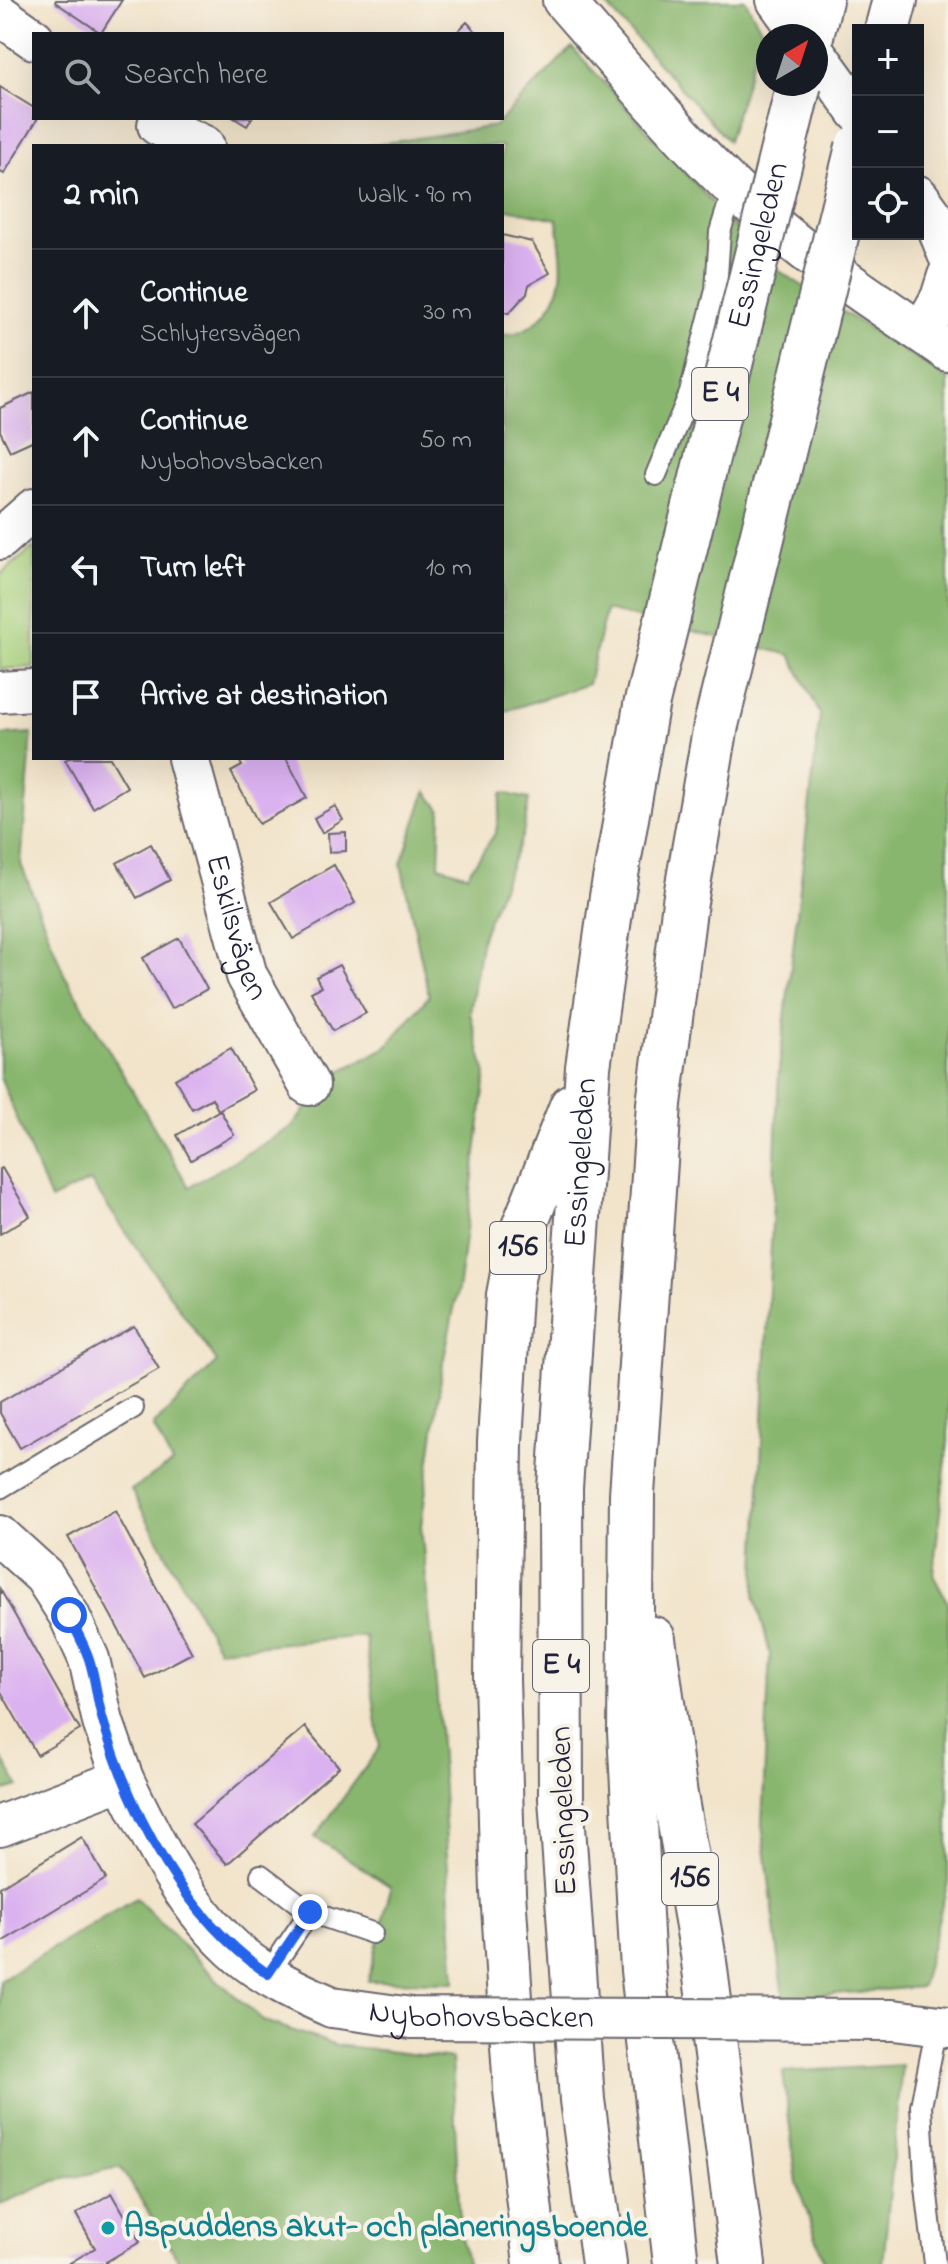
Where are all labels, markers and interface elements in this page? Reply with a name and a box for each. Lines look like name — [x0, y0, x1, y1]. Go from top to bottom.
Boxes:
north arrow — [756, 24, 828, 96]
map controls — [852, 24, 924, 240]
button: + — [852, 24, 924, 96]
search box — [32, 32, 504, 120]
icon: search — [60, 54, 104, 98]
text: Search here — [124, 54, 268, 98]
button: − — [852, 96, 924, 168]
street label: Essingeleden — [716, 157, 802, 334]
button: locate — [852, 168, 924, 240]
text: 2 min — [64, 171, 139, 221]
text: Walk · 90 m — [358, 177, 472, 215]
text: Continue — [140, 272, 248, 316]
icon: ahead — [64, 291, 108, 335]
text: 30 m — [423, 294, 472, 332]
text: Schlytersvägen — [140, 316, 300, 354]
road number: E 4 — [692, 368, 748, 420]
text: Continue — [140, 400, 248, 444]
icon: ahead — [64, 419, 108, 463]
text: 50 m — [419, 422, 472, 460]
text: Nybohovsbacken — [140, 444, 323, 482]
icon: left — [64, 547, 108, 591]
text: Turn left — [140, 547, 245, 591]
text: 10 m — [426, 550, 472, 588]
icon: arrive — [64, 675, 108, 719]
text: Arrive at destination — [140, 675, 388, 719]
street label: Eskilsvägen — [192, 849, 280, 1010]
street label: Essingeleden — [553, 1076, 611, 1249]
road number: 156 — [490, 1222, 546, 1274]
route start — [51, 1597, 87, 1633]
road number: E 4 — [533, 1640, 589, 1692]
street label: Essingeleden — [539, 1725, 591, 1897]
road number: 156 — [662, 1853, 718, 1905]
route end — [292, 1894, 328, 1930]
street label: Nybohovsbacken — [366, 1989, 594, 2042]
place label: Aspuddens akut- och planeringsboende — [124, 2205, 649, 2253]
marker: Aspuddens akut- och planeringsboende — [99, 2219, 117, 2237]

